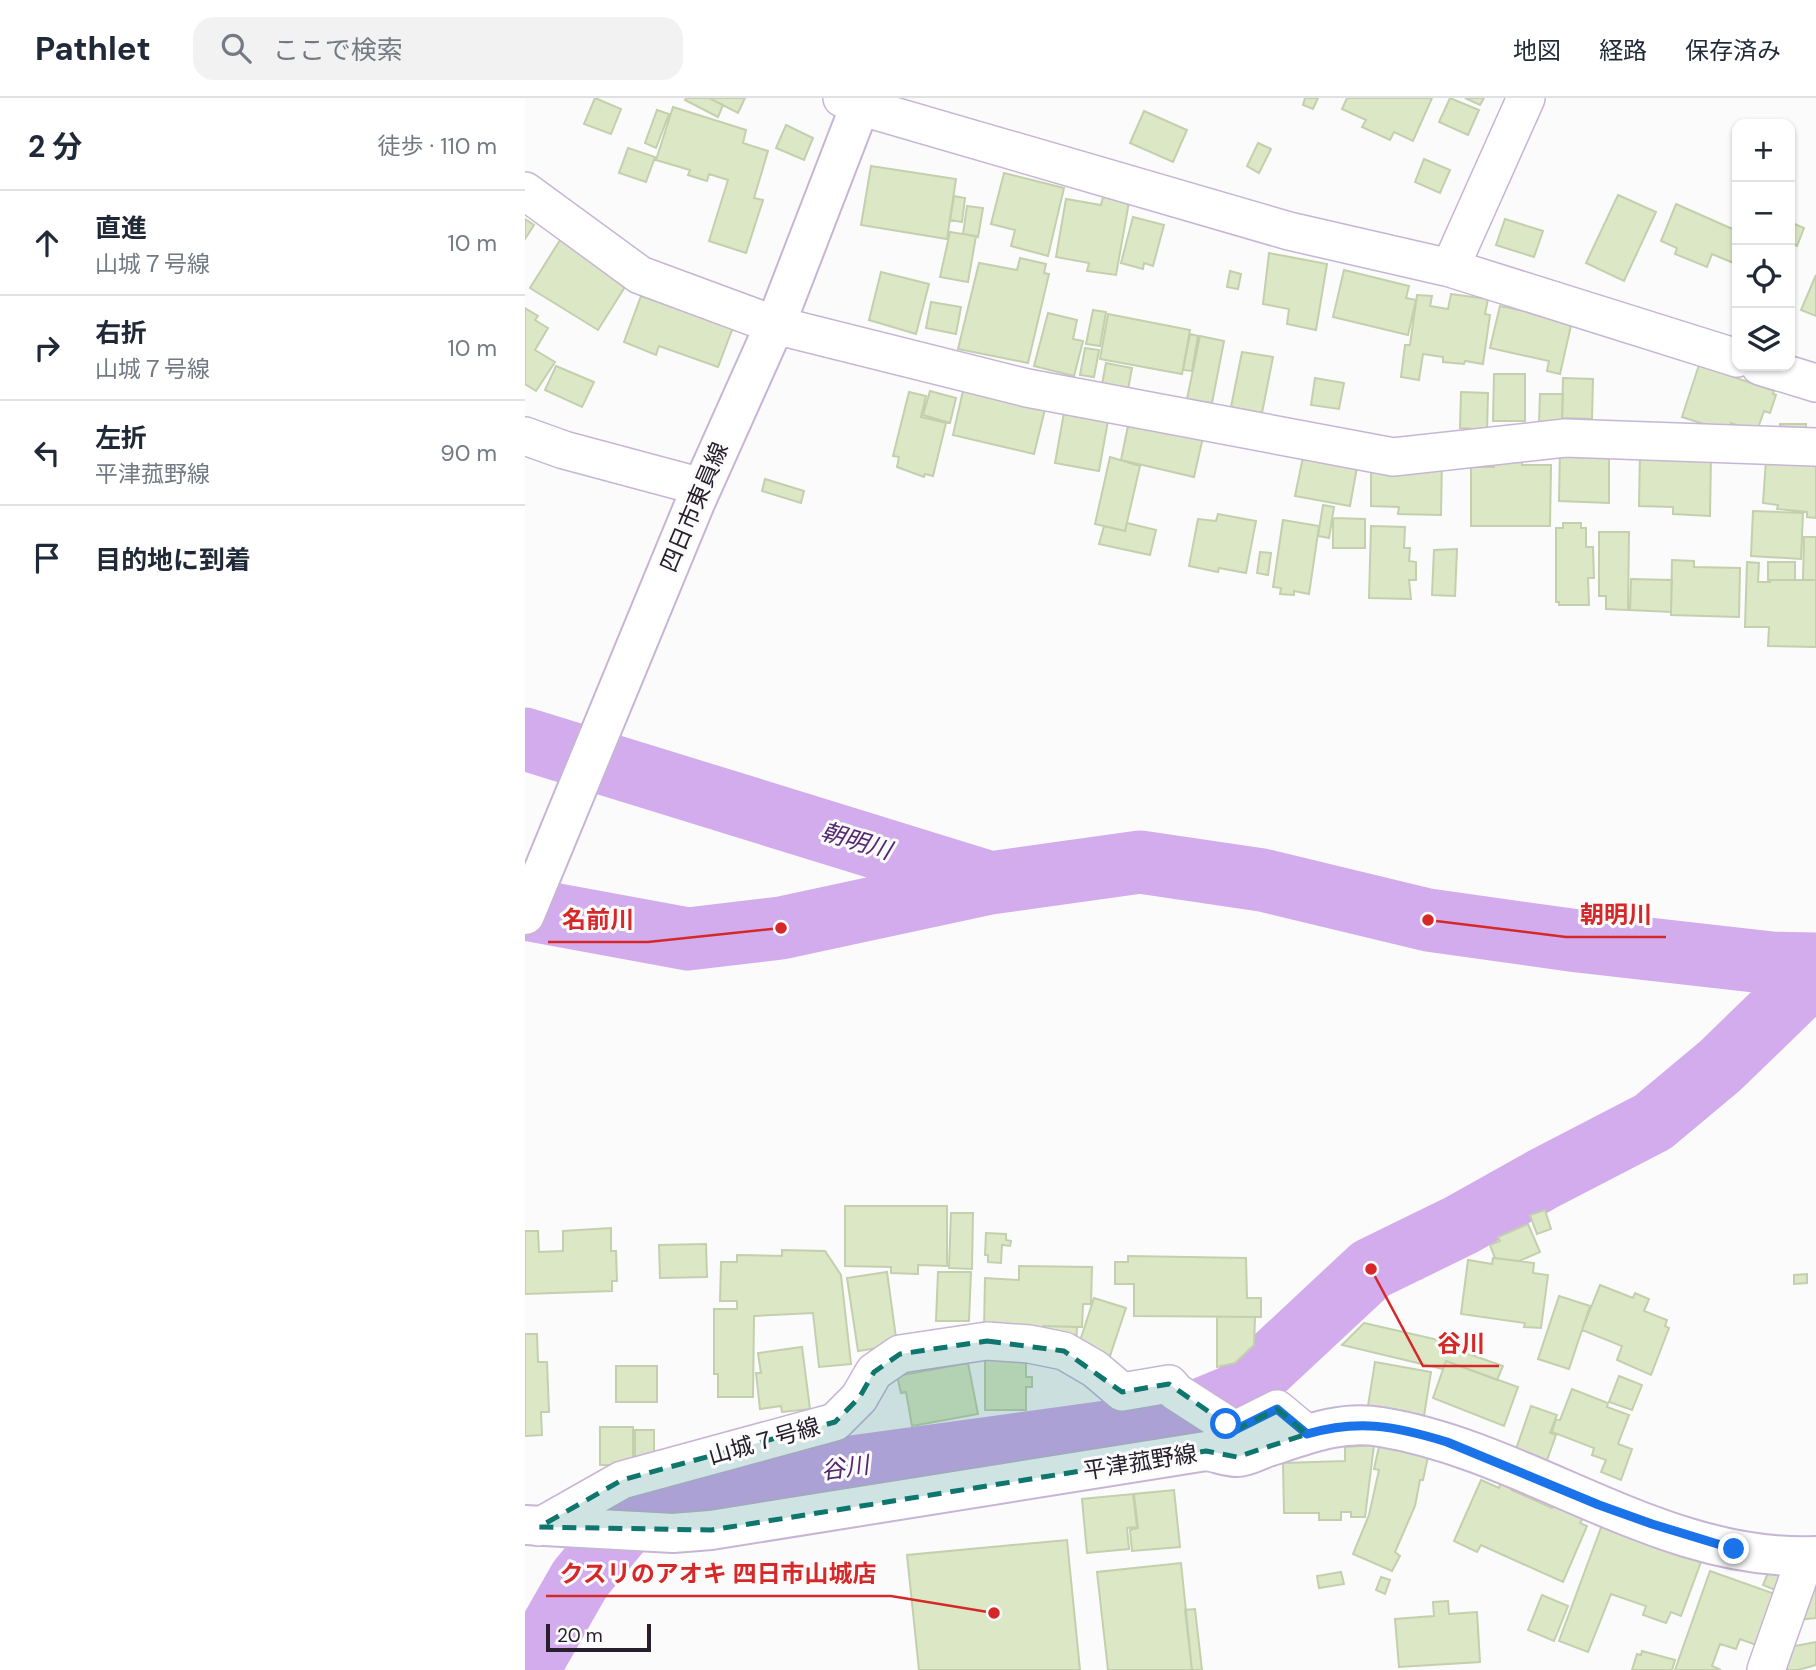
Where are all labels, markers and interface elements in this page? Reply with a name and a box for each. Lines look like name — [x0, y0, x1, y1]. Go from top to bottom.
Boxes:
search box — [193, 17, 683, 80]
text: Pathlet — [35, 27, 151, 70]
icon: search — [217, 29, 255, 67]
text: ここで検索 — [273, 33, 403, 67]
text: 地図 — [1513, 35, 1561, 66]
text: 経路 — [1599, 35, 1647, 66]
text: 保存済み — [1685, 35, 1781, 66]
map controls — [1732, 119, 1795, 371]
button: + — [1732, 119, 1795, 182]
text: 2 分 — [28, 127, 82, 166]
text: 徒歩 · 110 m — [378, 131, 497, 161]
button: − — [1732, 182, 1795, 245]
text: 直進 — [95, 211, 147, 245]
icon: ahead — [28, 224, 66, 262]
text: 10 m — [447, 228, 497, 258]
button: locate — [1732, 245, 1795, 308]
text: 山城７号線 — [95, 249, 210, 279]
button: layers — [1732, 308, 1795, 371]
text: 右折 — [95, 316, 147, 350]
icon: right — [28, 329, 66, 367]
text: 10 m — [447, 333, 497, 363]
text: 山城７号線 — [95, 354, 210, 384]
text: 左折 — [95, 421, 147, 455]
icon: left — [28, 434, 66, 472]
text: 90 m — [440, 438, 497, 468]
street label: 四日市東員線 — [653, 438, 735, 576]
text: 平津菰野線 — [95, 459, 210, 489]
icon: arrive — [28, 539, 66, 577]
text: 目的地に到着 — [95, 543, 251, 577]
water label: 朝明川 — [817, 815, 898, 867]
callout: 朝明川 — [1566, 892, 1666, 937]
callout: 名前川 — [548, 897, 648, 942]
text: 朝明川 — [1580, 899, 1652, 930]
text: 名前川 — [562, 904, 634, 935]
callout: 谷川 — [1423, 1321, 1499, 1366]
text: 谷川 — [1437, 1328, 1485, 1359]
route start — [1210, 1408, 1241, 1439]
street label: 山城７号線 — [705, 1411, 823, 1471]
street label: 平津菰野線 — [1081, 1438, 1199, 1486]
water label: 谷川 — [819, 1448, 874, 1486]
route end — [1718, 1533, 1749, 1564]
callout: クスリのアオキ 四日市山城店 — [546, 1551, 891, 1596]
text: クスリのアオキ 四日市山城店 — [560, 1558, 876, 1589]
scale bar — [546, 1621, 651, 1653]
text: 20 m — [557, 1623, 603, 1648]

